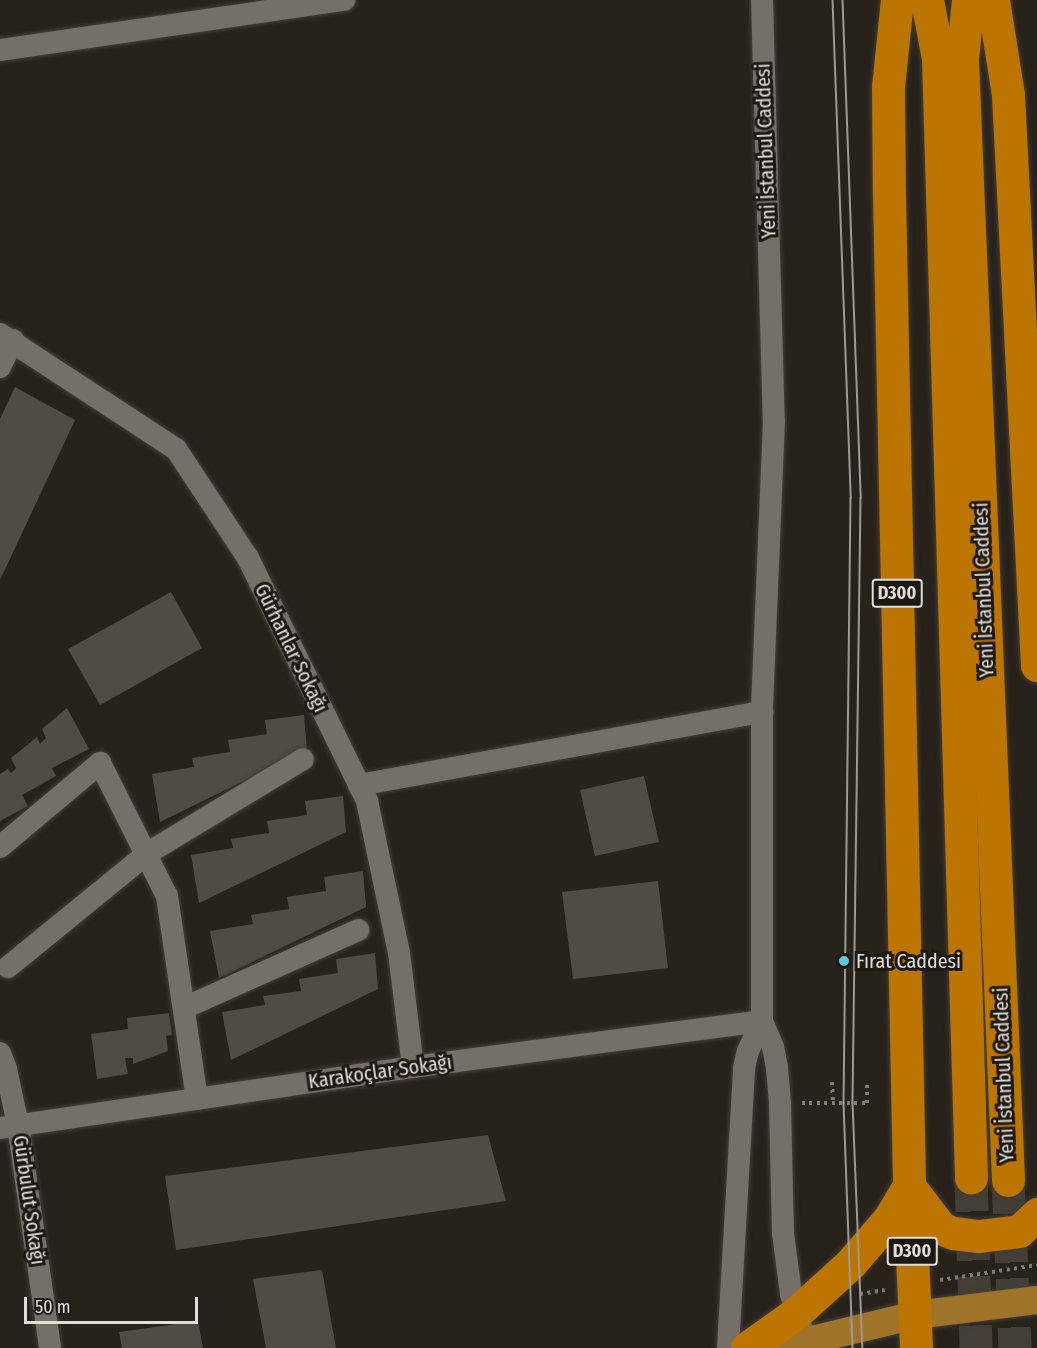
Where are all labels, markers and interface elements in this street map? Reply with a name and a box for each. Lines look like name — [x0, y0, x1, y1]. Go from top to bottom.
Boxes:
street label: Yeni İstanbul Caddesi — [751, 63, 781, 239]
street label: Yeni İstanbul Caddesi — [969, 502, 999, 678]
road number: D300 — [872, 578, 922, 608]
street label: Gürhanlar Sokağı — [250, 580, 332, 716]
place label: Fırat Caddesi — [856, 949, 961, 973]
marker: Fırat Caddesi — [837, 954, 851, 968]
street label: Yeni İstanbul Caddesi — [989, 987, 1019, 1163]
street label: Karakoçlar Sokağı — [307, 1050, 453, 1094]
street label: Gürbulut Sokağı — [8, 1134, 50, 1266]
road number: D300 — [886, 1236, 938, 1266]
scale bar — [27, 1285, 201, 1323]
text: 50 m — [35, 1296, 71, 1318]

